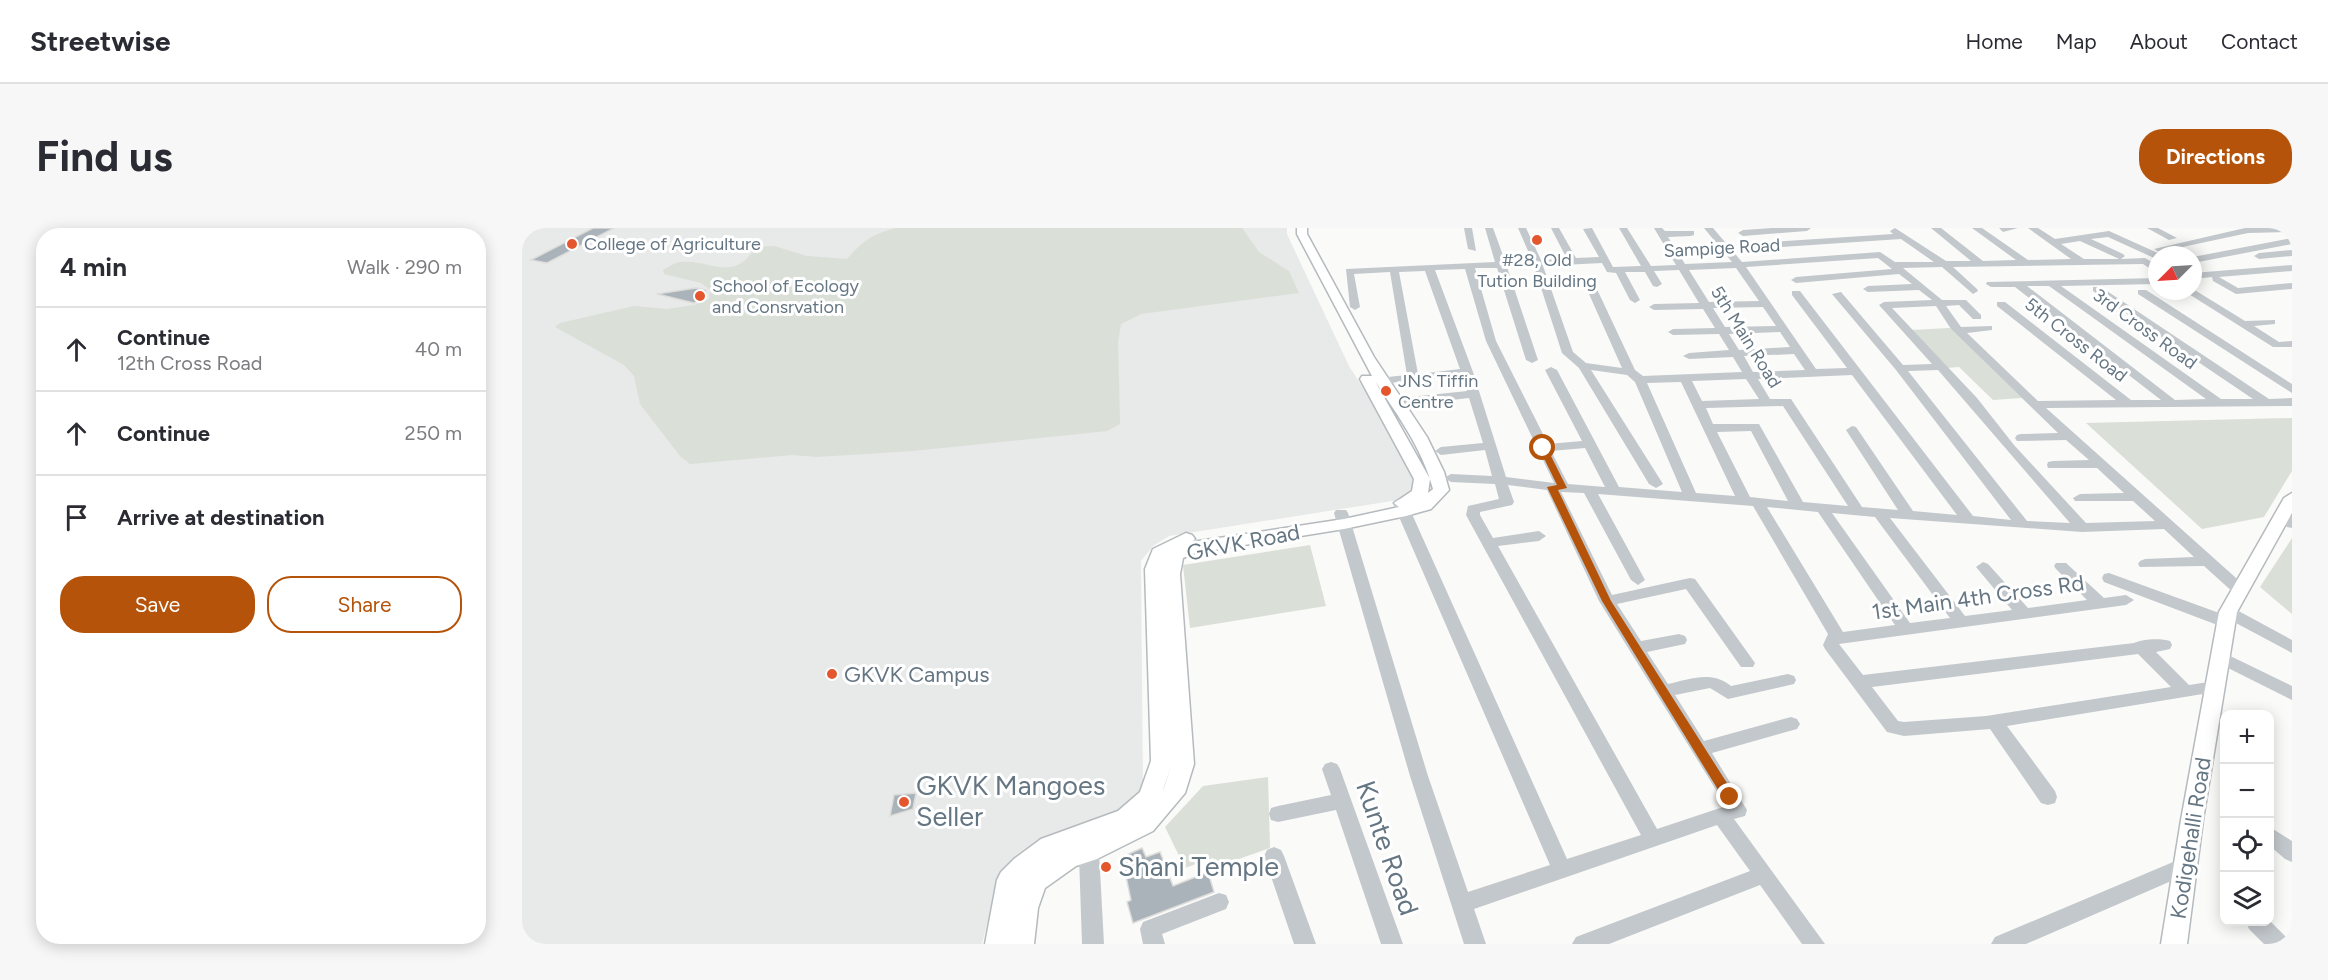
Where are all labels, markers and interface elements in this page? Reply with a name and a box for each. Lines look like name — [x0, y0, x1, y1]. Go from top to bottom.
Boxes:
text: Streetwise — [30, 24, 170, 58]
text: Home — [1966, 29, 2023, 54]
text: Map — [2056, 29, 2097, 54]
text: About — [2130, 29, 2188, 54]
text: Contact — [2221, 29, 2298, 54]
button: Directions — [2139, 129, 2292, 184]
text: Find us — [36, 131, 173, 182]
place label: College of Agriculture — [584, 233, 761, 255]
marker: #28, Old Tution Building — [1530, 233, 1544, 247]
street label: Sampige Road — [1663, 234, 1781, 262]
marker: College of Agriculture — [565, 237, 579, 251]
north arrow — [2148, 246, 2202, 300]
place label: #28, Old Tution Building — [1477, 249, 1597, 292]
text: 4 min — [60, 251, 127, 283]
text: Walk · 290 m — [347, 255, 462, 279]
place label: School of Ecology and Consrvation — [712, 275, 859, 318]
street label: 5th Main Road — [1706, 282, 1786, 392]
street label: 3rd Cross Road — [2089, 284, 2201, 374]
marker: School of Ecology and Consrvation — [693, 289, 707, 303]
street label: 5th Cross Road — [2020, 293, 2132, 387]
text: Continue — [117, 324, 210, 351]
icon: ahead — [60, 333, 93, 366]
text: 40 m — [415, 337, 462, 361]
text: 12th Cross Road — [117, 351, 263, 375]
place label: JNS Tiffin Centre — [1398, 370, 1478, 413]
marker: JNS Tiffin Centre — [1379, 384, 1393, 398]
icon: ahead — [60, 417, 93, 450]
text: Continue — [117, 420, 210, 447]
text: 250 m — [405, 421, 462, 445]
route start — [1529, 434, 1555, 460]
icon: arrive — [60, 501, 93, 534]
text: Arrive at destination — [117, 504, 325, 531]
street label: GKVK Road — [1184, 518, 1302, 567]
street label: 1st Main 4th Cross Rd — [1870, 569, 2086, 626]
button: Save — [60, 576, 255, 633]
button: Share — [267, 576, 462, 633]
place label: GKVK Campus — [844, 661, 990, 688]
marker: GKVK Campus — [825, 667, 839, 681]
map controls — [2220, 710, 2274, 926]
button: + — [2220, 710, 2274, 764]
street label: Kodigehalli Road — [2164, 755, 2217, 921]
button: − — [2220, 764, 2274, 818]
place label: GKVK Mangoes Seller — [916, 769, 1105, 833]
street label: Kunte Road — [1349, 776, 1426, 920]
route end — [1716, 783, 1742, 809]
marker: GKVK Mangoes Seller — [897, 795, 911, 809]
button: locate — [2220, 818, 2274, 872]
place label: Shani Temple — [1118, 850, 1279, 883]
marker: Shani Temple — [1099, 860, 1113, 874]
button: layers — [2220, 872, 2274, 926]

